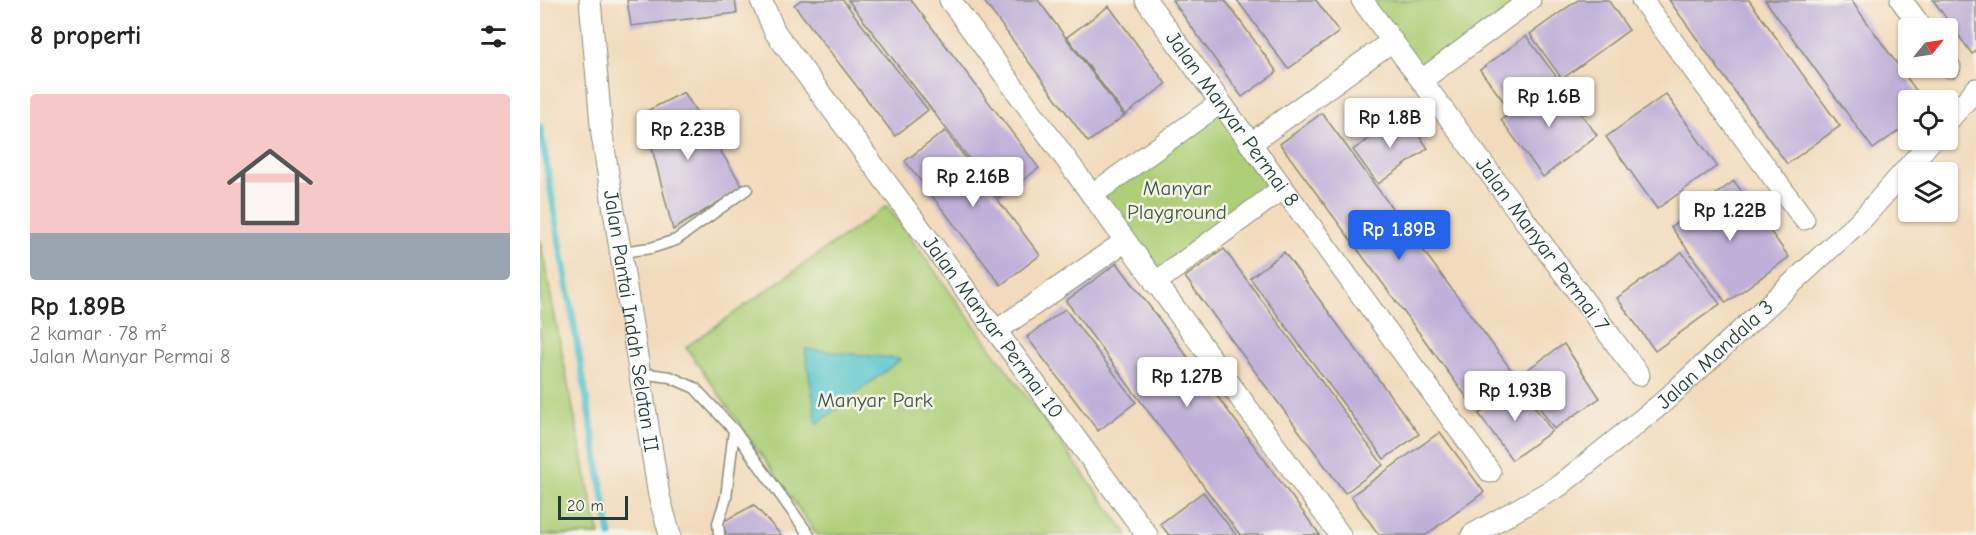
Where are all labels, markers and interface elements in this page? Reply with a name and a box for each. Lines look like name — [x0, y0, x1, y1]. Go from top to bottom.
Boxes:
north arrow — [1898, 18, 1958, 78]
map controls — [1898, 18, 1958, 222]
icon: filters — [477, 20, 510, 53]
text: 8 properti — [30, 21, 141, 51]
street label: Jalan Manyar Permai 8 — [1161, 27, 1304, 211]
pin: Rp 1.6B — [1494, 77, 1604, 128]
text: Rp 1.6B — [1517, 85, 1581, 108]
button: locate — [1898, 90, 1958, 150]
pin: Rp 1.8B — [1335, 98, 1445, 149]
text: Rp 1.8B — [1358, 106, 1422, 129]
pin: Rp 2.23B — [626, 110, 750, 161]
text: Rp 2.23B — [651, 118, 725, 141]
icon: home — [216, 133, 324, 241]
street label: Jalan Manyar Permai 7 — [1471, 153, 1615, 336]
pin: Rp 2.16B — [911, 157, 1035, 208]
button: layers — [1898, 162, 1958, 222]
text: Rp 2.16B — [936, 165, 1010, 188]
park label: Manyar Playground — [1127, 176, 1227, 224]
street label: Jalan Pantai Indah Selatan II — [599, 188, 664, 454]
pin: Rp 1.22B — [1668, 191, 1792, 242]
text: Rp 1.22B — [1694, 199, 1766, 222]
pin: Rp 1.89B — [1337, 210, 1461, 261]
text: Rp 1.89B — [1362, 218, 1436, 241]
street label: Jalan Manyar Permai 10 — [918, 231, 1069, 423]
text: Rp 1.89B — [30, 292, 126, 322]
street label: Jalan Mandala 3 — [1652, 295, 1778, 414]
text: 2 kamar · 78 m² — [30, 322, 166, 345]
text: Jalan Manyar Permai 8 — [30, 345, 230, 368]
pin: Rp 1.27B — [1125, 357, 1249, 408]
text: Rp 1.27B — [1151, 365, 1223, 388]
pin: Rp 1.93B — [1453, 371, 1577, 422]
text: Rp 1.93B — [1478, 379, 1552, 402]
park label: Manyar Park — [817, 388, 933, 412]
scale bar — [558, 493, 628, 520]
text: 20 m — [567, 497, 604, 515]

